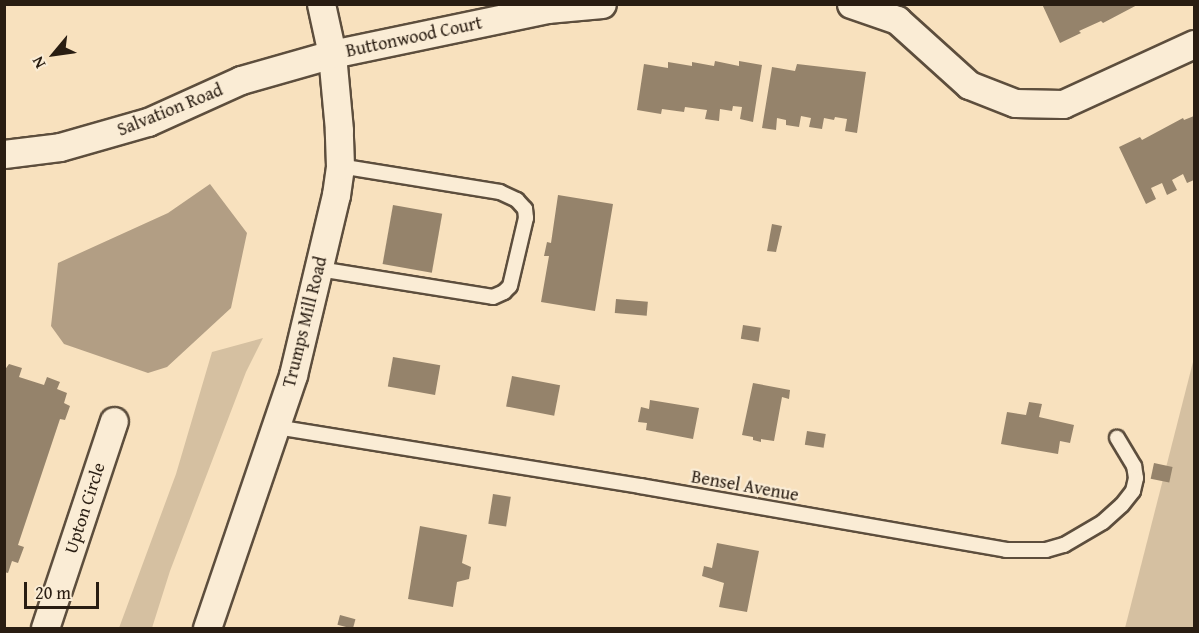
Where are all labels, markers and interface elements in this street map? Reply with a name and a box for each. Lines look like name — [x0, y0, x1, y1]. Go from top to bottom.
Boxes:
street label: Buttonwood Court — [344, 12, 484, 62]
north arrow — [24, 24, 84, 84]
text: N — [25, 52, 51, 73]
street label: Salvation Road — [114, 79, 226, 141]
street label: Trumps Mill Road — [278, 254, 332, 390]
street label: Upton Circle — [60, 460, 110, 556]
street label: Bensel Avenue — [690, 466, 800, 506]
scale bar — [27, 570, 102, 608]
text: 20 m — [35, 579, 71, 606]

